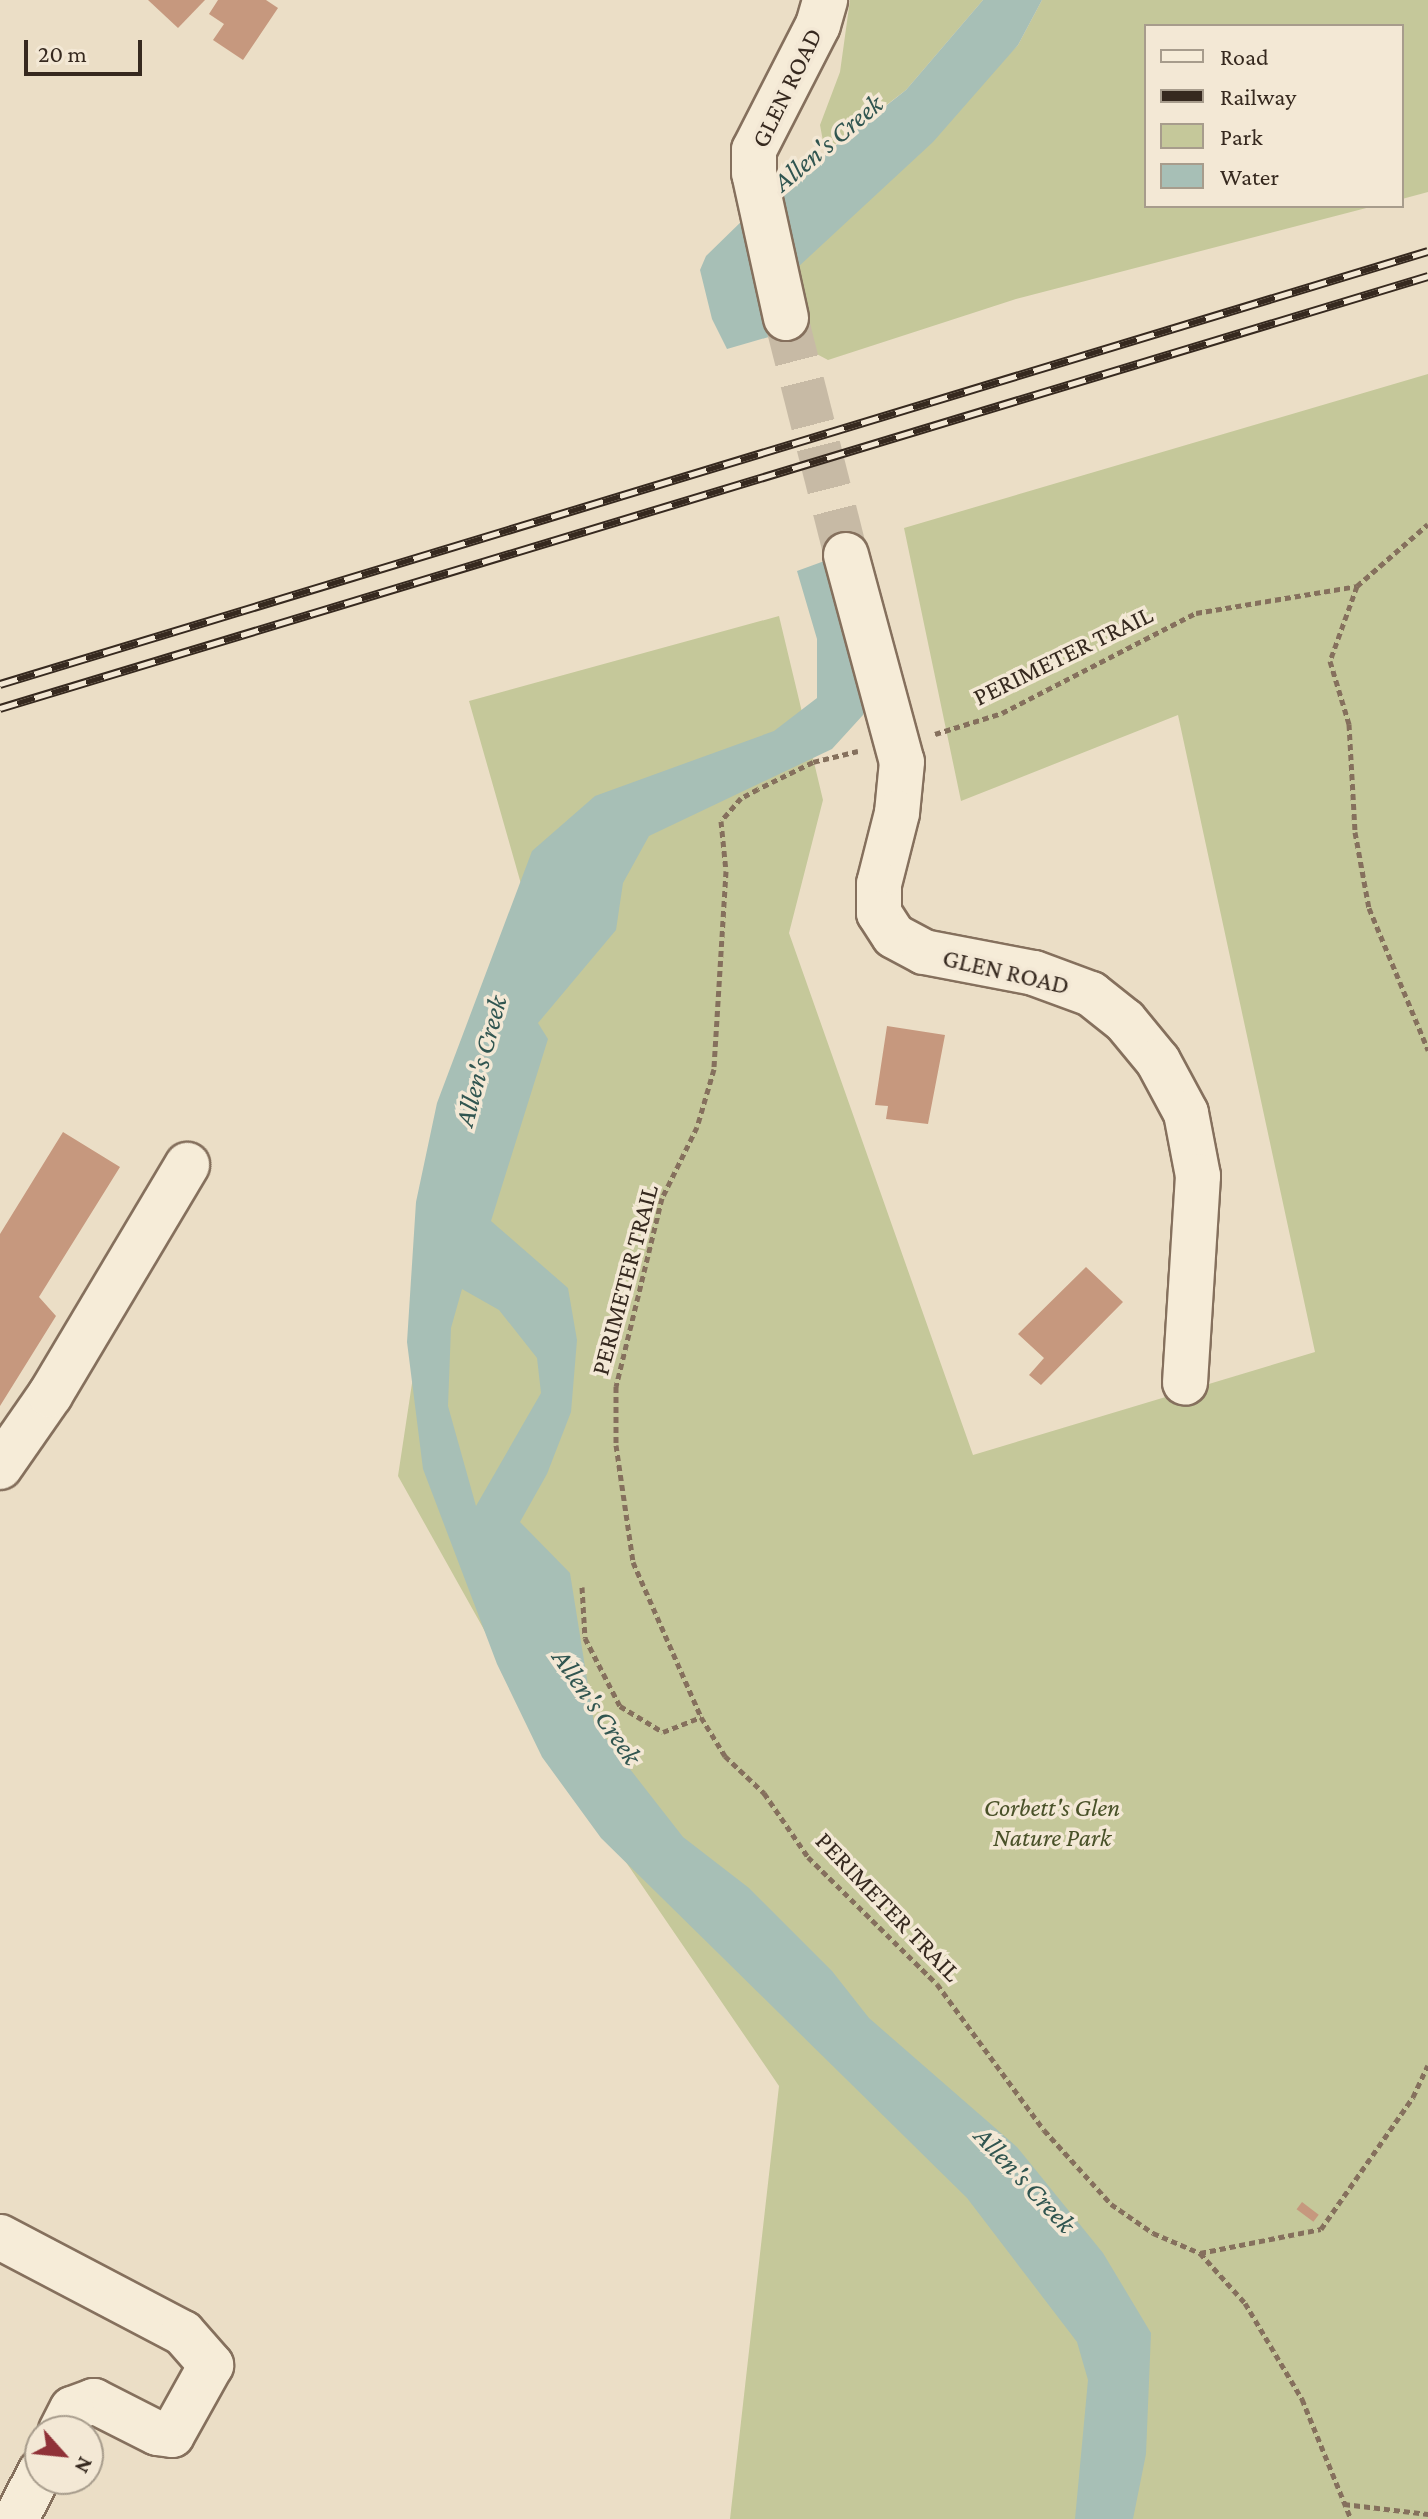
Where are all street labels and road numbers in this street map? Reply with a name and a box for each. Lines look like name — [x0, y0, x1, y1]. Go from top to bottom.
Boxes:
street label: GLEN ROAD — [745, 23, 829, 153]
street label: PERIMETER TRAIL — [968, 599, 1158, 713]
street label: GLEN ROAD — [940, 942, 1072, 1002]
street label: PERIMETER TRAIL — [585, 1181, 665, 1379]
street label: PERIMETER TRAIL — [809, 1826, 967, 1988]

